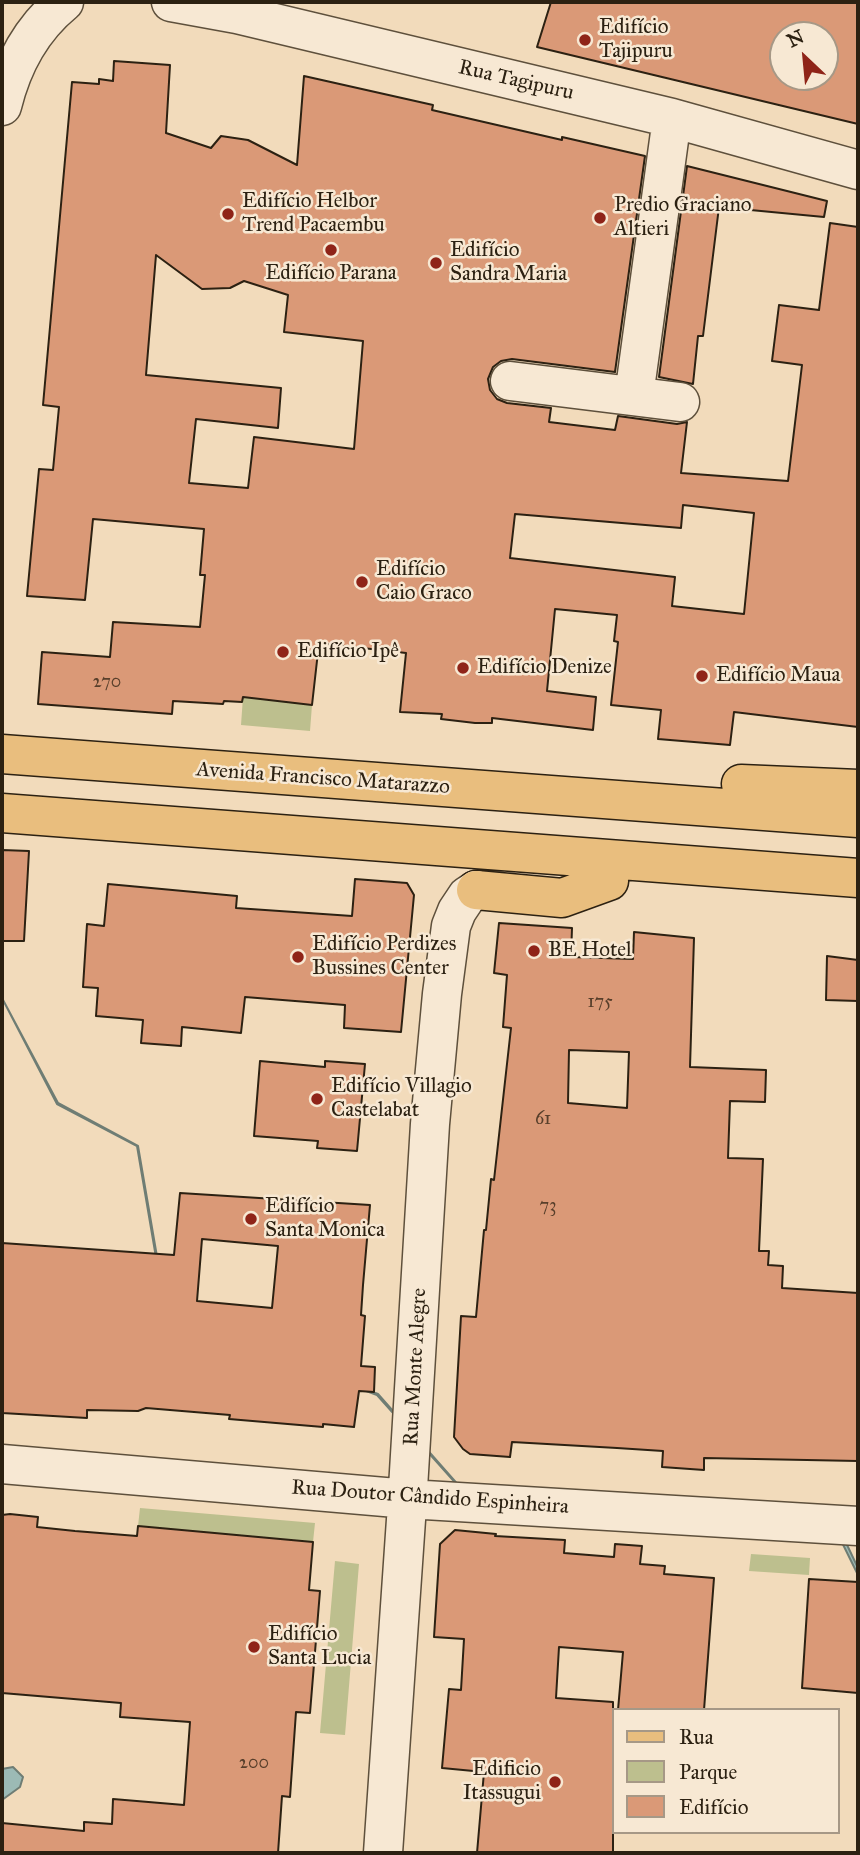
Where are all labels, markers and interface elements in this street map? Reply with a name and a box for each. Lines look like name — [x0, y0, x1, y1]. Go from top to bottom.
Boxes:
place label: Edifício Tajipuru — [599, 15, 673, 65]
north arrow — [769, 21, 839, 91]
text: N — [783, 25, 808, 52]
marker: Edifício Tajipuru — [577, 32, 593, 48]
street label: Rua Tagipuru — [456, 55, 576, 107]
place label: Edifício Helbor Trend Pacaembu — [242, 189, 385, 239]
place label: Predio Graciano Altieri — [614, 193, 752, 243]
marker: Edifício Helbor Trend Pacaembu — [220, 206, 236, 222]
marker: Predio Graciano Altieri — [592, 210, 608, 226]
place label: Edifício Sandra Maria — [450, 238, 567, 288]
marker: Edifício Parana — [323, 242, 339, 258]
marker: Edifício Sandra Maria — [428, 255, 444, 271]
place label: Edifício Parana — [265, 261, 397, 287]
place label: Edifício Caio Graco — [376, 557, 472, 607]
marker: Edifício Caio Graco — [354, 574, 370, 590]
place label: Edifício Ipê — [297, 639, 399, 665]
marker: Edifício Ipê — [275, 644, 291, 660]
place label: Edifício Denize — [477, 655, 612, 681]
marker: Edifício Denize — [455, 660, 471, 676]
place label: Edifício Maua — [716, 663, 840, 689]
marker: Edifício Maua — [694, 668, 710, 684]
house number: 270 — [93, 672, 121, 694]
street label: Avenida Francisco Matarazzo — [195, 758, 451, 800]
place label: Edifício Perdizes Bussines Center — [312, 932, 456, 982]
place label: BE Hotel — [548, 938, 632, 964]
marker: BE Hotel — [526, 943, 542, 959]
marker: Edifício Perdizes Bussines Center — [290, 949, 306, 965]
house number: 175 — [587, 992, 613, 1014]
place label: Edifício Villagio Castelabat — [331, 1074, 472, 1124]
marker: Edifício Villagio Castelabat — [309, 1091, 325, 1107]
house number: 61 — [535, 1109, 551, 1131]
place label: Edifício Santa Monica — [265, 1194, 385, 1244]
house number: 73 — [540, 1196, 556, 1218]
marker: Edifício Santa Monica — [243, 1211, 259, 1227]
street label: Rua Monte Alegre — [399, 1287, 433, 1447]
street label: Rua Doutor Cândido Espinheira — [290, 1476, 570, 1520]
place label: Edifício Santa Lucia — [268, 1622, 371, 1672]
marker: Edifício Santa Lucia — [246, 1639, 262, 1655]
legend — [612, 1708, 839, 1834]
text: Rua — [679, 1724, 714, 1750]
house number: 200 — [239, 1753, 269, 1775]
place label: Edificio Itassugui — [463, 1757, 541, 1807]
text: Parque — [679, 1759, 737, 1785]
marker: Edificio Itassugui — [547, 1774, 563, 1790]
text: Edifício — [679, 1794, 748, 1820]

